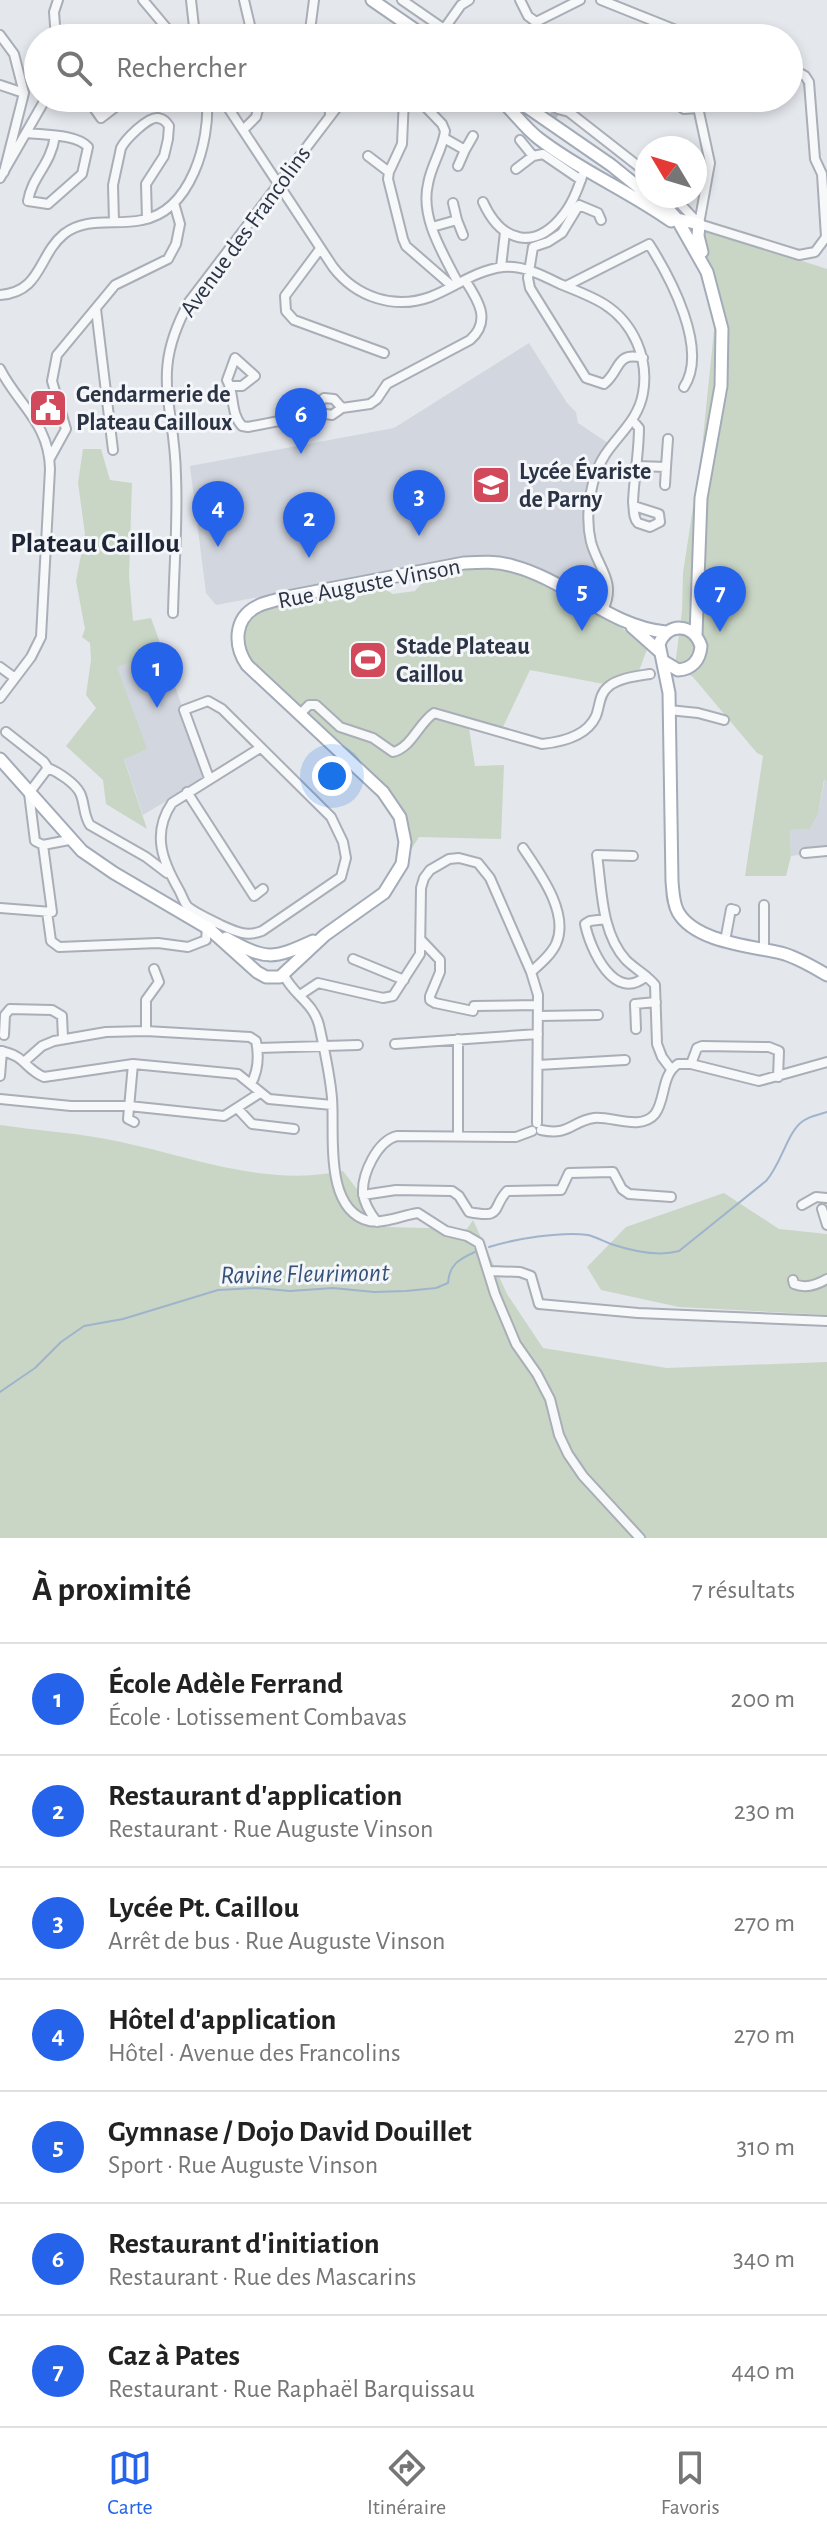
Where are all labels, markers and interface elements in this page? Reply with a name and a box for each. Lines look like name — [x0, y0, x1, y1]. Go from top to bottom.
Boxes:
search box — [24, 24, 803, 112]
icon: search — [52, 46, 96, 90]
text: Rechercher — [116, 53, 247, 83]
north arrow — [635, 136, 707, 208]
street label: Avenue des Francolins — [176, 142, 316, 321]
place label: Gendarmerie de Plateau Cailloux — [76, 383, 232, 435]
public building icon: Gendarmerie de Plateau Cailloux — [27, 387, 69, 429]
pin: 6 — [275, 388, 327, 454]
place label: Lycée Évariste de Parny — [519, 456, 651, 512]
school or university icon: Lycée Évariste de Parny — [470, 464, 512, 506]
pin: 3 — [393, 470, 445, 536]
pin: 4 — [192, 481, 244, 547]
pin: 2 — [283, 492, 335, 558]
district label: Plateau Caillou — [10, 530, 180, 558]
street label: Rue Auguste Vinson — [276, 555, 462, 613]
pin: 5 — [556, 565, 608, 631]
pin: 7 — [694, 566, 746, 632]
place label: Stade Plateau Caillou — [396, 635, 530, 687]
sports icon: Stade Plateau Caillou — [347, 639, 389, 681]
pin: 1 — [131, 642, 183, 708]
your location — [312, 756, 352, 796]
water label: Ravine Fleurimont — [220, 1260, 390, 1288]
text: À proximité — [32, 1573, 191, 1607]
text: 7 résultats — [692, 1577, 795, 1603]
text: École Adèle Ferrand — [108, 1669, 343, 1699]
text: 1 — [53, 1686, 63, 1712]
text: 200 m — [731, 1686, 795, 1712]
text: École · Lotissement Combavas — [108, 1704, 407, 1730]
text: Restaurant d'application — [108, 1781, 402, 1811]
text: 2 — [52, 1798, 64, 1824]
text: 230 m — [734, 1798, 795, 1824]
text: Restaurant · Rue Auguste Vinson — [108, 1816, 433, 1842]
text: Lycée Pt. Caillou — [108, 1893, 299, 1923]
text: 3 — [52, 1910, 64, 1936]
text: 270 m — [734, 1910, 795, 1936]
text: Arrêt de bus · Rue Auguste Vinson — [108, 1928, 445, 1954]
text: Hôtel d'application — [108, 2005, 336, 2035]
text: 4 — [51, 2022, 65, 2048]
text: 270 m — [734, 2022, 795, 2048]
text: Hôtel · Avenue des Francolins — [108, 2040, 401, 2066]
text: Gymnase / Dojo David Douillet — [108, 2117, 472, 2147]
text: 5 — [52, 2134, 64, 2160]
text: 310 m — [737, 2134, 795, 2160]
text: Sport · Rue Auguste Vinson — [108, 2152, 378, 2178]
text: Restaurant d'initiation — [108, 2229, 380, 2259]
text: 6 — [52, 2246, 64, 2272]
text: 340 m — [733, 2246, 795, 2272]
text: Restaurant · Rue des Mascarins — [108, 2264, 416, 2290]
text: Caz à Pates — [108, 2341, 240, 2371]
text: 7 — [52, 2358, 64, 2384]
text: 440 m — [731, 2358, 795, 2384]
text: Restaurant · Rue Raphaël Barquissau — [108, 2376, 475, 2402]
tab: Carte — [107, 2446, 153, 2520]
tab: Itinéraire — [367, 2446, 446, 2520]
tab: Favoris — [661, 2446, 720, 2520]

